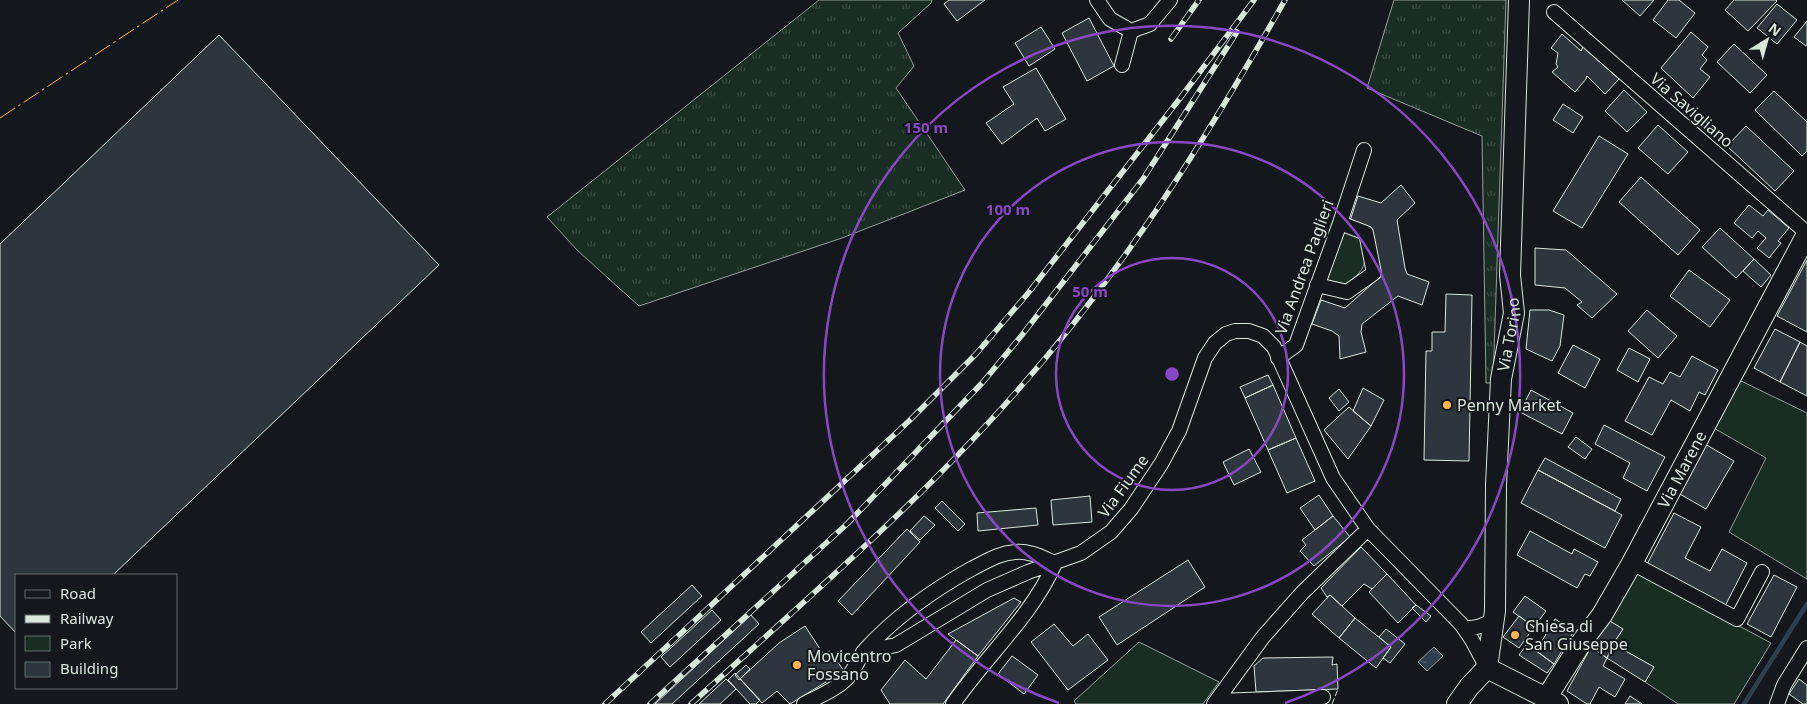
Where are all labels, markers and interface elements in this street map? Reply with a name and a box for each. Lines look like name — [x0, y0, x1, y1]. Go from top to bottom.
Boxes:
north arrow — [1742, 15, 1792, 65]
text: N — [1765, 18, 1785, 40]
street label: Via Savigliano — [1646, 68, 1738, 152]
text: 150 m — [904, 117, 948, 137]
street label: Via Andrea Paglieri — [1269, 197, 1339, 337]
text: 100 m — [986, 199, 1030, 219]
text: 50 m — [1072, 281, 1108, 301]
street label: Via Torino — [1492, 297, 1525, 373]
centre of rings — [1163, 365, 1181, 383]
place label: Penny Market — [1457, 394, 1561, 416]
marker: Penny Market — [1441, 399, 1453, 411]
street label: Via Marene — [1652, 427, 1711, 512]
street label: Via Fiume — [1093, 450, 1153, 522]
legend — [15, 574, 178, 689]
text: Road — [60, 583, 96, 603]
text: Railway — [60, 608, 114, 628]
place label: Chiesa di San Giuseppe — [1525, 615, 1628, 655]
marker: Chiesa di San Giuseppe — [1509, 629, 1521, 641]
text: Park — [60, 633, 92, 653]
place label: Movicentro Fossano — [807, 645, 891, 685]
text: Building — [60, 658, 118, 678]
marker: Movicentro Fossano — [791, 659, 803, 671]

